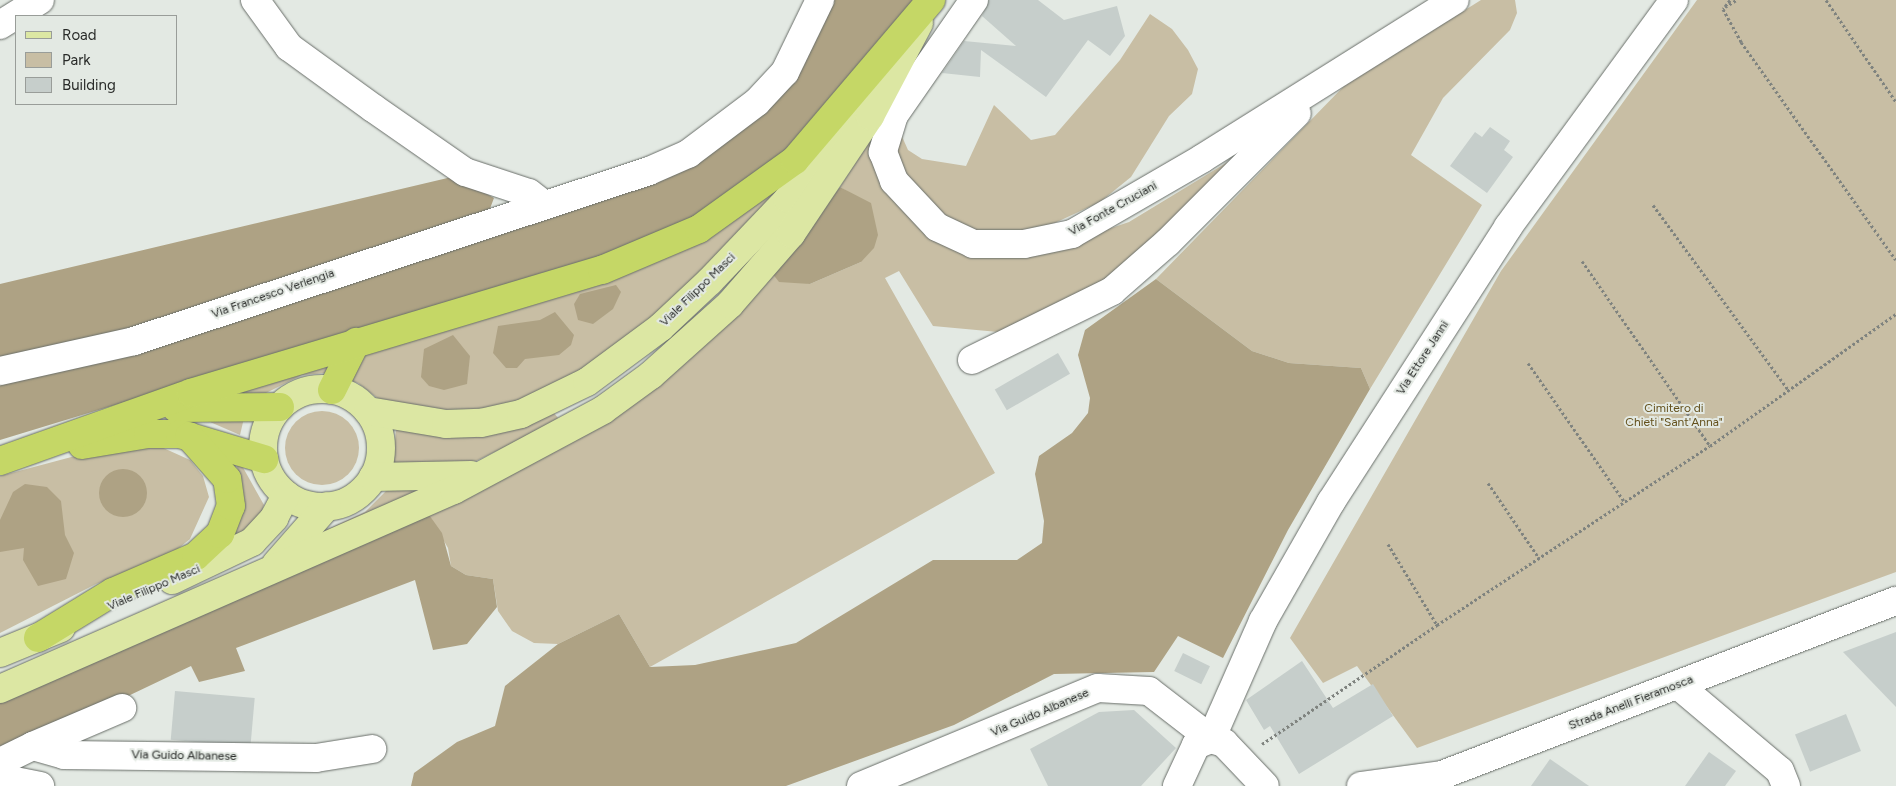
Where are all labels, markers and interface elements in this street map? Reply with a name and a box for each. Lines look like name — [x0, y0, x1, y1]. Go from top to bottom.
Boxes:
legend — [15, 15, 178, 105]
text: Road — [62, 26, 97, 44]
text: Park — [62, 51, 91, 69]
text: Building — [62, 76, 116, 94]
street label: Via Fonte Cruciani — [1066, 179, 1160, 239]
street label: Viale Filippo Masci — [657, 250, 739, 330]
street label: Via Francesco Verlengia — [210, 266, 336, 322]
street label: Via Ettore Janni — [1394, 318, 1452, 398]
park label: Cimitero di Chieti "Sant'Anna" — [1625, 402, 1723, 430]
street label: Viale Filippo Masci — [105, 562, 203, 614]
street label: Strada Anelli Fieramosca — [1567, 673, 1695, 733]
street label: Via Guido Albanese — [989, 686, 1091, 740]
street label: Via Guido Albanese — [131, 748, 237, 764]

